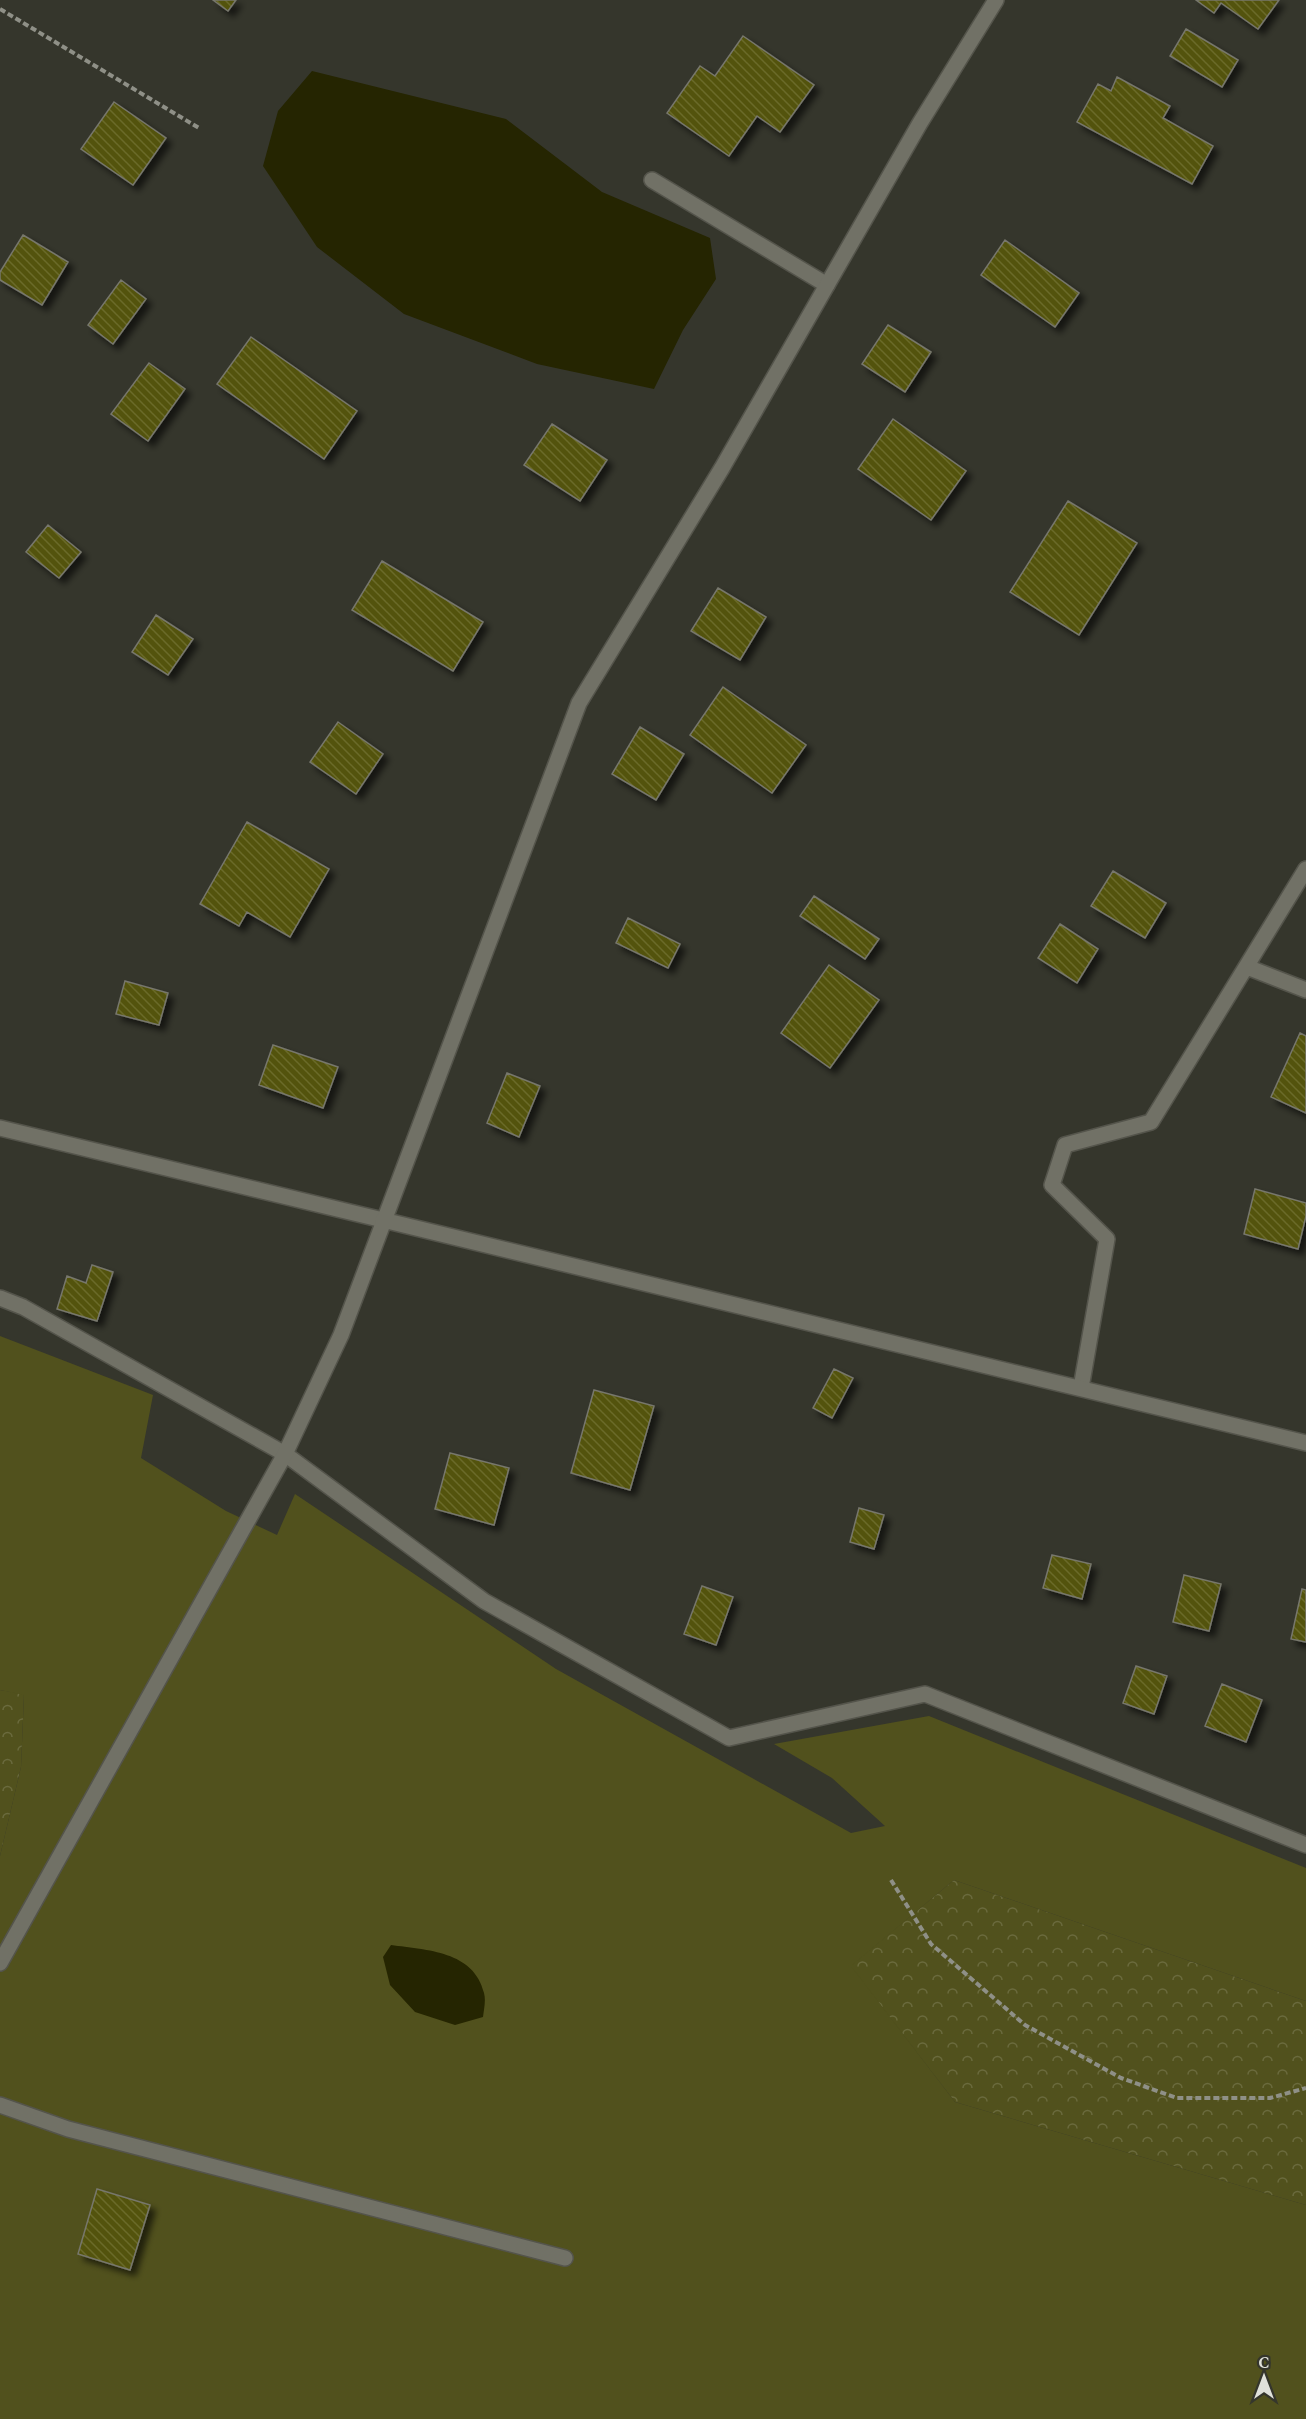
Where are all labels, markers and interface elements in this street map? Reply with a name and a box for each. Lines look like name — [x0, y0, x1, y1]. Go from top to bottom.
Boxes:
north arrow — [1234, 2347, 1294, 2407]
text: С — [1258, 2351, 1270, 2375]

